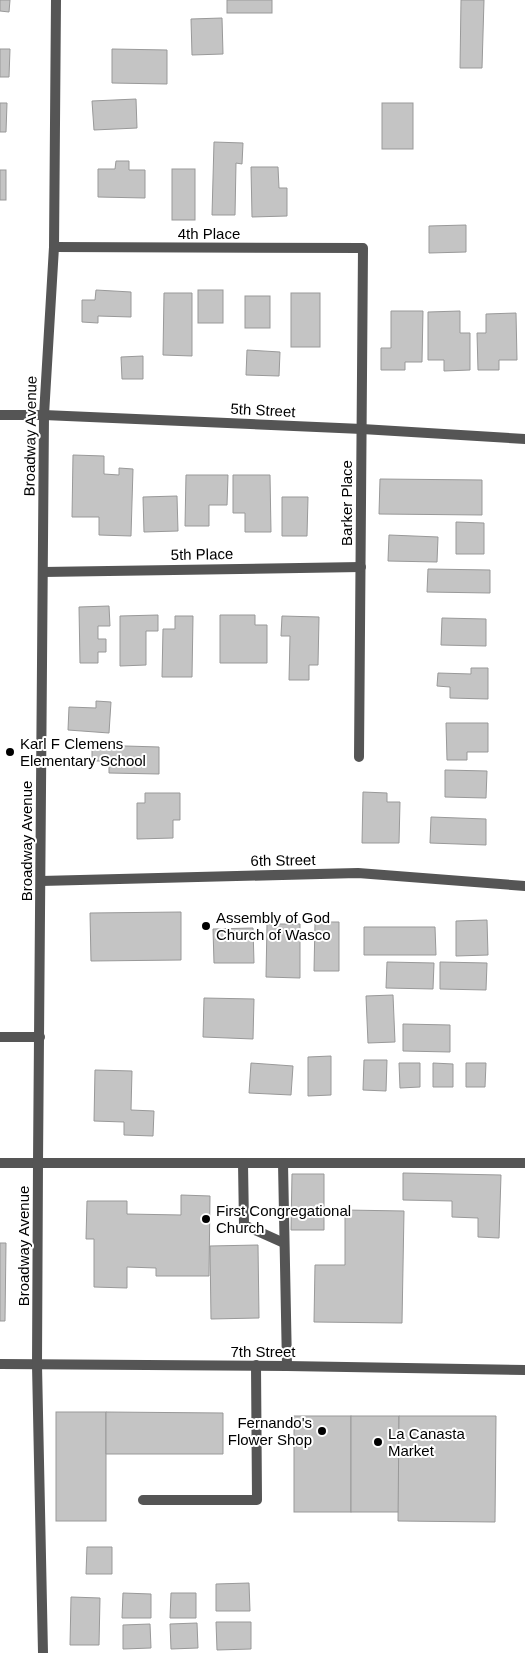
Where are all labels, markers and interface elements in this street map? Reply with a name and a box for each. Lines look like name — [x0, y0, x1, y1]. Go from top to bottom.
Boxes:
street label: 4th Place — [178, 225, 240, 242]
street label: Broadway Avenue — [20, 376, 40, 496]
street label: 5th Street — [230, 400, 297, 420]
street label: Barker Place — [338, 460, 355, 546]
street label: 5th Place — [171, 545, 233, 563]
place label: Karl F Clemens Elementary School — [20, 735, 146, 769]
marker: Karl F Clemens Elementary School — [4, 746, 16, 758]
street label: Broadway Avenue — [18, 781, 35, 901]
street label: 6th Street — [250, 851, 316, 869]
place label: Assembly of God Church of Wasco — [216, 909, 331, 943]
marker: Assembly of God Church of Wasco — [200, 920, 212, 932]
street label: Broadway Avenue — [15, 1186, 32, 1306]
place label: First Congregational Church — [216, 1202, 351, 1236]
marker: First Congregational Church — [200, 1213, 212, 1225]
street label: 7th Street — [230, 1343, 296, 1360]
place label: Fernando's Flower Shop — [228, 1414, 312, 1448]
marker: Fernando's Flower Shop — [316, 1425, 328, 1437]
place label: La Canasta Market — [388, 1425, 465, 1459]
marker: La Canasta Market — [372, 1436, 384, 1448]

